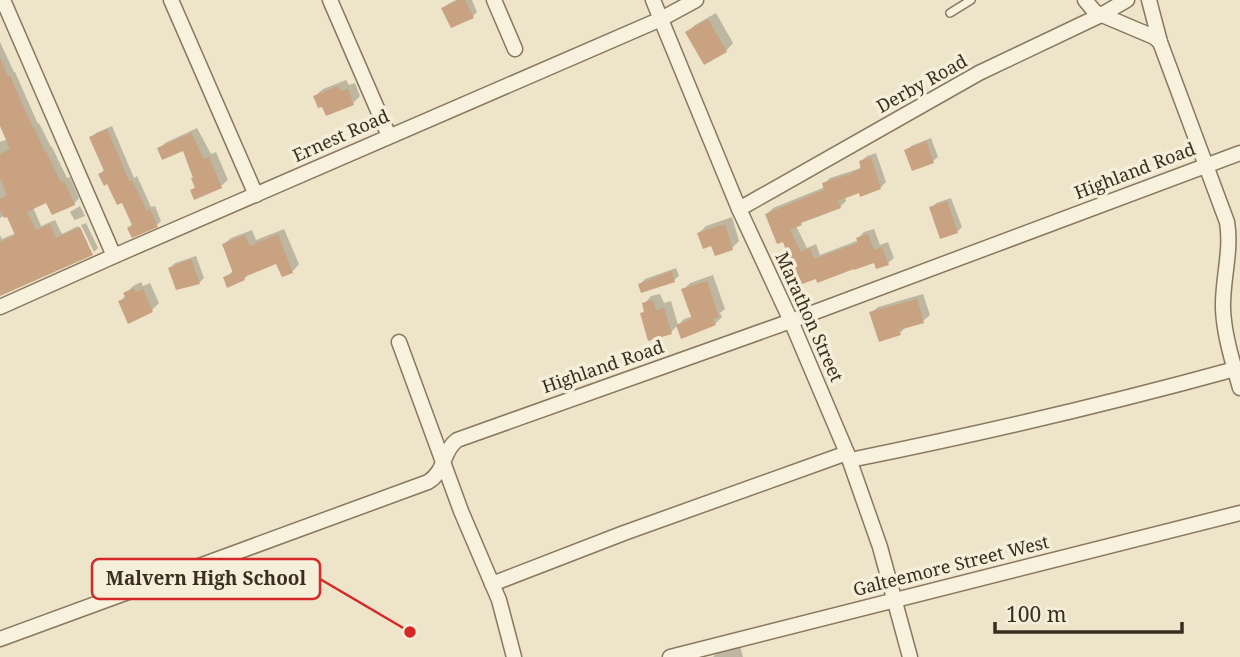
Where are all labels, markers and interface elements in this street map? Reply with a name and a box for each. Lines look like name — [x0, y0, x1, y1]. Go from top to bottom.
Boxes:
street label: Derby Road — [872, 48, 971, 118]
street label: Ernest Road — [288, 103, 393, 167]
street label: Highland Road — [1071, 136, 1199, 204]
street label: Marathon Street — [770, 248, 849, 385]
street label: Highland Road — [538, 334, 667, 398]
street label: Galteemore Street West — [850, 529, 1051, 601]
callout: Malvern High School — [92, 559, 320, 599]
text: Malvern High School — [106, 565, 306, 591]
scale bar — [995, 590, 1182, 634]
text: 100 m — [1006, 600, 1067, 628]

